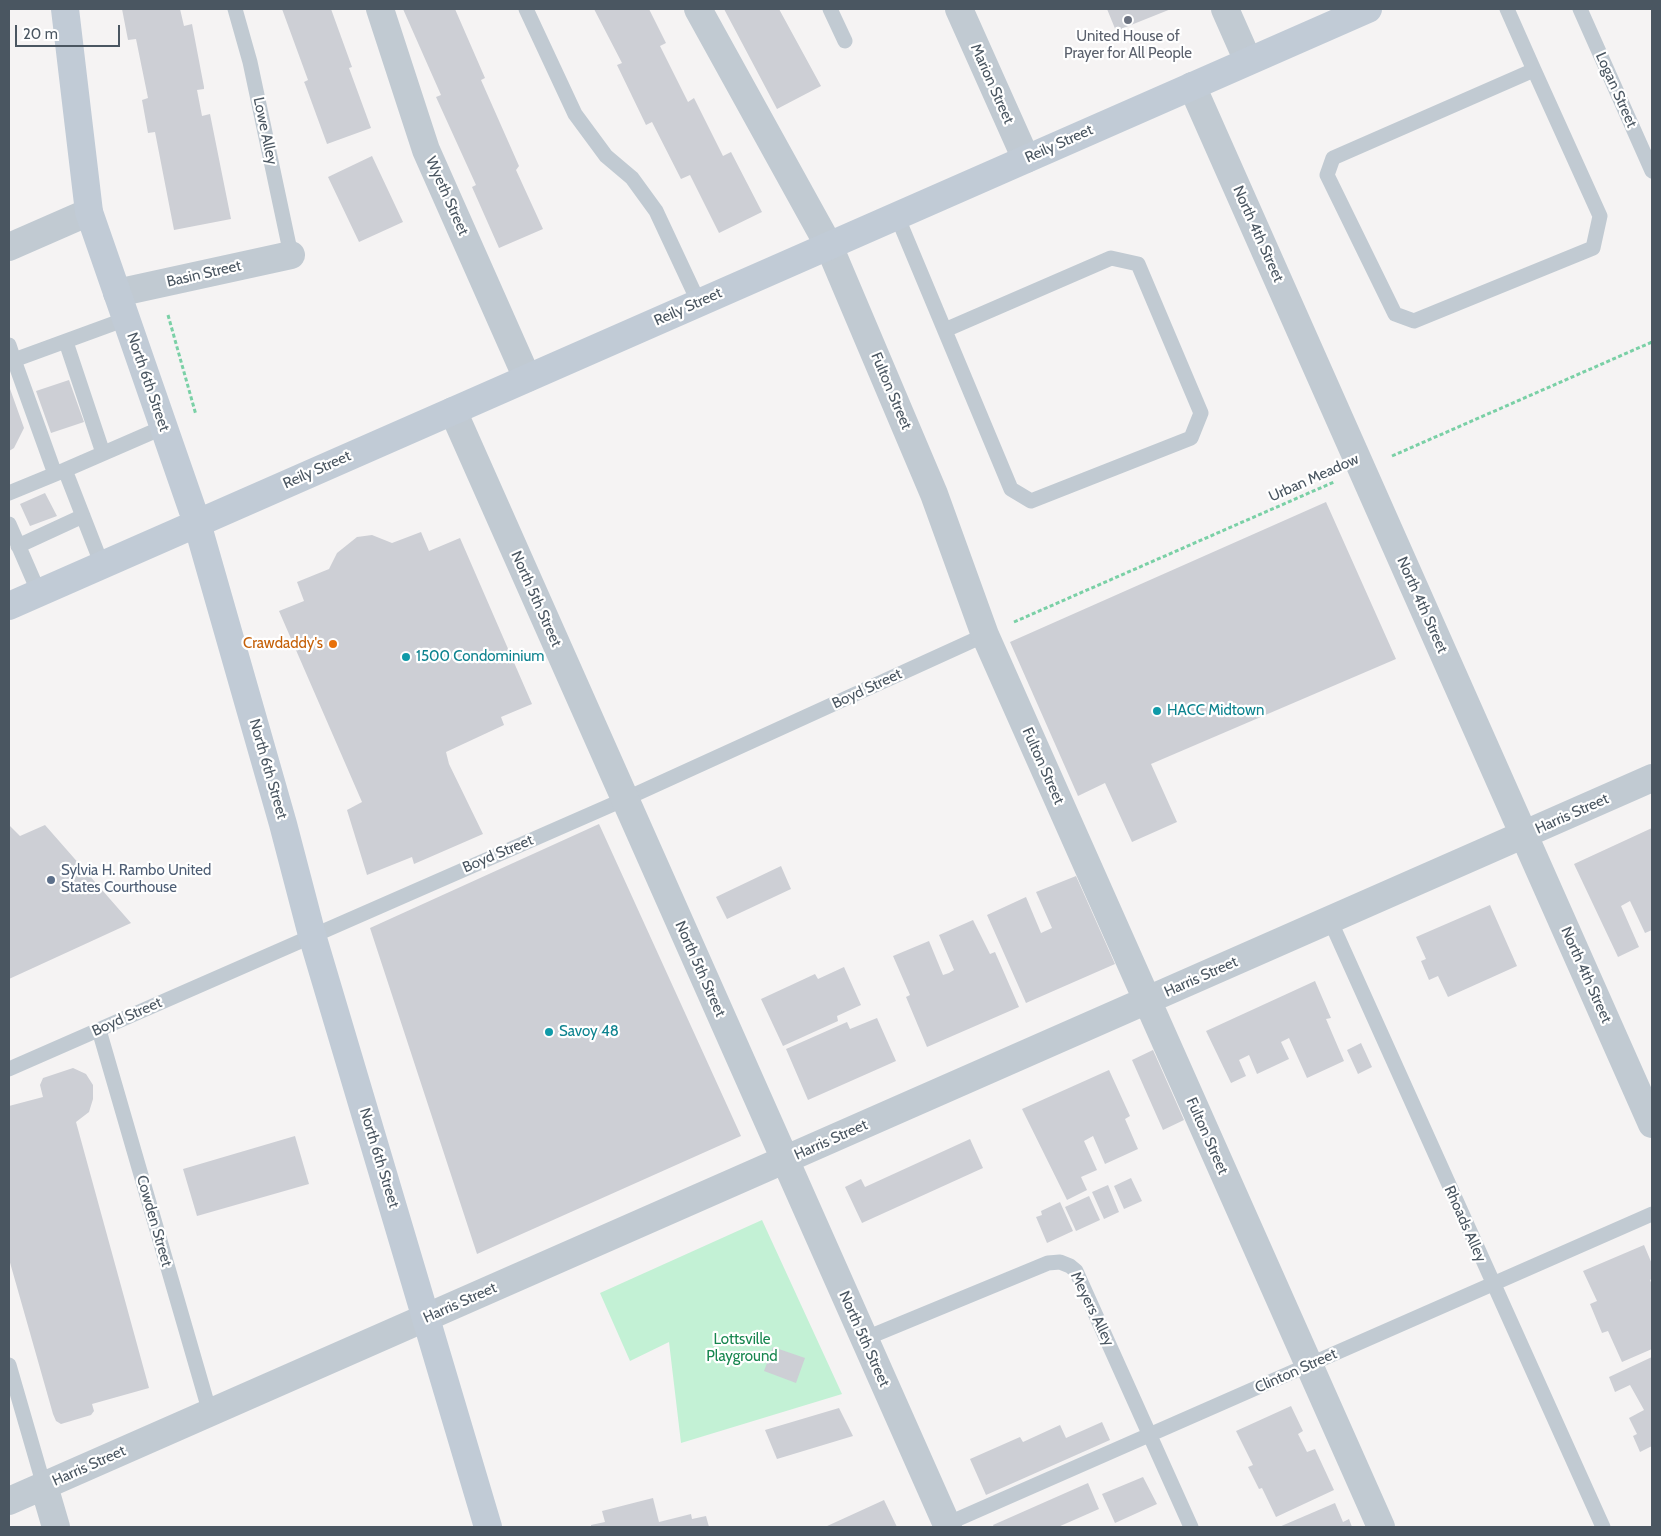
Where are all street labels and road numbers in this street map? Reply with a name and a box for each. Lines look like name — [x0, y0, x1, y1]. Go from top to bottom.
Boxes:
street label: Marion Street — [966, 41, 1018, 127]
street label: Logan Street — [1591, 50, 1641, 130]
street label: Lowe Alley — [249, 96, 281, 166]
street label: Reily Street — [1022, 121, 1096, 167]
street label: Wyeth Street — [422, 154, 472, 238]
street label: North 4th Street — [1229, 183, 1287, 285]
street label: Basin Street — [165, 257, 243, 291]
street label: Reily Street — [651, 284, 725, 330]
street label: North 6th Street — [123, 330, 173, 434]
street label: Fulton Street — [867, 350, 915, 432]
street label: Reily Street — [280, 447, 354, 493]
street label: Urban Meadow — [1266, 450, 1362, 506]
street label: North 5th Street — [507, 548, 565, 650]
street label: North 4th Street — [1393, 554, 1451, 656]
street label: Boyd Street — [829, 665, 905, 713]
street label: North 6th Street — [245, 717, 291, 821]
street label: Fulton Street — [1018, 725, 1068, 807]
street label: Harris Street — [1533, 790, 1611, 838]
street label: Boyd Street — [460, 831, 536, 877]
street label: North 5th Street — [671, 918, 729, 1020]
street label: North 4th Street — [1557, 924, 1615, 1026]
street label: Harris Street — [1162, 953, 1240, 1001]
street label: Boyd Street — [89, 994, 165, 1040]
street label: Fulton Street — [1182, 1095, 1232, 1177]
street label: North 6th Street — [355, 1106, 403, 1210]
street label: Harris Street — [792, 1116, 870, 1164]
street label: Cowden Street — [132, 1173, 176, 1269]
street label: Rhoads Alley — [1440, 1183, 1490, 1265]
street label: Meyers Alley — [1066, 1269, 1118, 1349]
street label: Harris Street — [421, 1279, 499, 1327]
street label: North 5th Street — [835, 1288, 893, 1390]
street label: Clinton Street — [1252, 1345, 1340, 1397]
street label: Harris Street — [50, 1442, 128, 1490]

